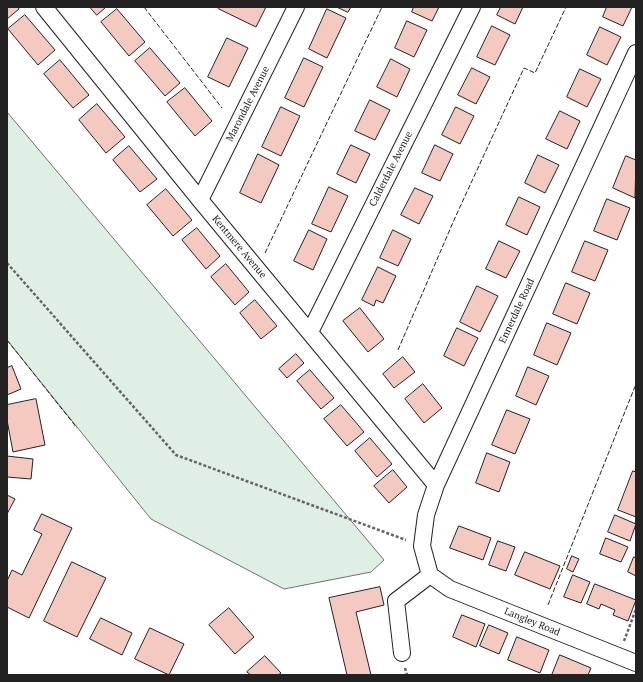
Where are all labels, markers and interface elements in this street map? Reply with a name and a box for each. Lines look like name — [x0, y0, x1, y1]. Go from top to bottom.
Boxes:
street label: Marondale Avenue — [224, 64, 272, 144]
street label: Calderdale Avenue — [367, 129, 415, 209]
street label: Kentmere Avenue — [209, 213, 269, 281]
street label: Ennerdale Road — [497, 277, 537, 345]
street label: Langley Road — [502, 605, 562, 639]

